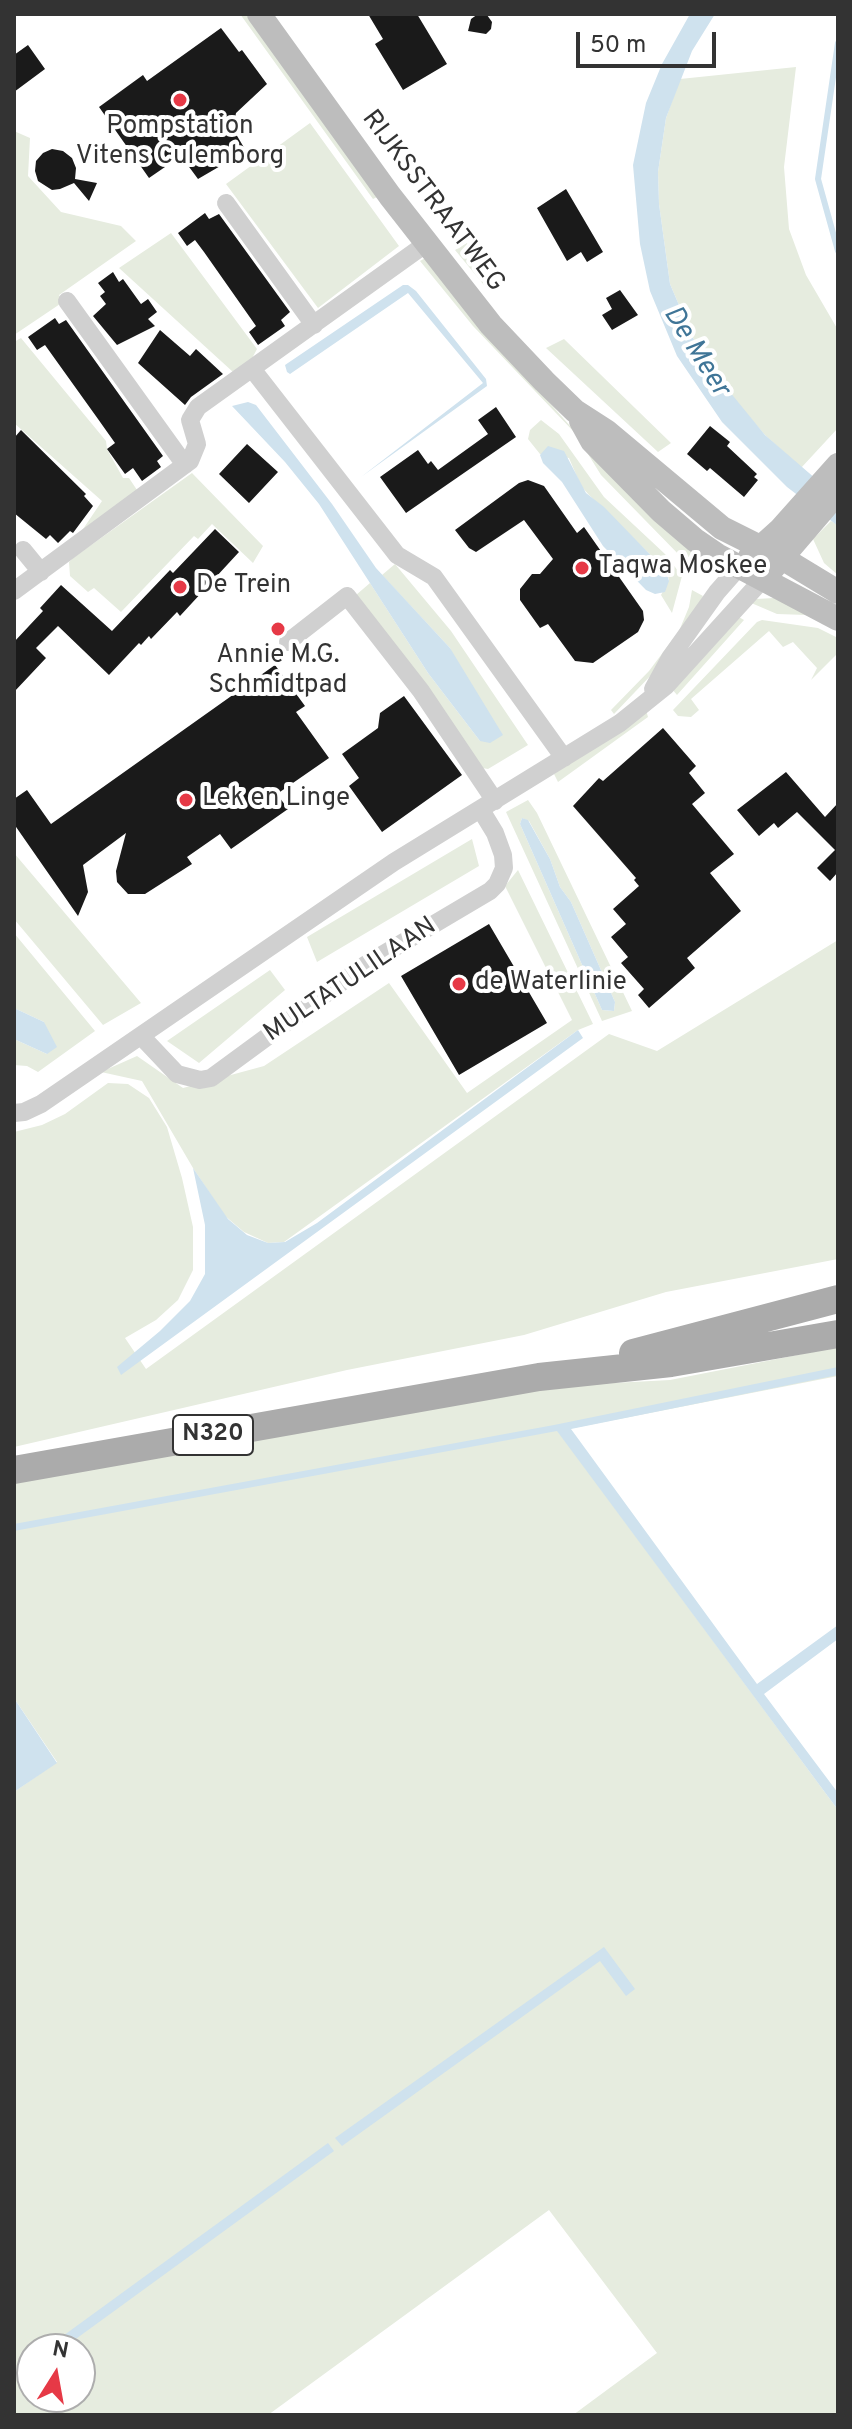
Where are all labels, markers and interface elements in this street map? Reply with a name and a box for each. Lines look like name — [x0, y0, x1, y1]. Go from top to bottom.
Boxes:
scale bar — [580, 16, 720, 66]
text: 50 m — [590, 31, 646, 61]
marker: Pompstation Vitens Culemborg — [171, 91, 189, 109]
street label: RIJKSSTRAATWEG — [354, 105, 510, 299]
place label: Pompstation Vitens Culemborg — [76, 112, 284, 174]
water label: De Meer — [654, 300, 736, 404]
place label: Taqwa Moskee — [598, 552, 767, 584]
marker: Taqwa Moskee — [573, 559, 591, 577]
place label: De Trein — [196, 571, 291, 603]
marker: De Trein — [171, 578, 189, 596]
marker: Annie M.G. Schmidtpad — [269, 620, 287, 638]
place label: Annie M.G. Schmidtpad — [209, 641, 347, 702]
place label: Lek en Linge — [202, 784, 350, 816]
marker: Lek en Linge — [177, 791, 195, 809]
street label: MULTATULILAAN — [259, 912, 443, 1050]
place label: de Waterlinie — [475, 968, 627, 1000]
marker: de Waterlinie — [450, 975, 468, 993]
road number: N320 — [173, 1415, 253, 1455]
north arrow — [16, 2333, 96, 2413]
text: N — [50, 2336, 71, 2366]

